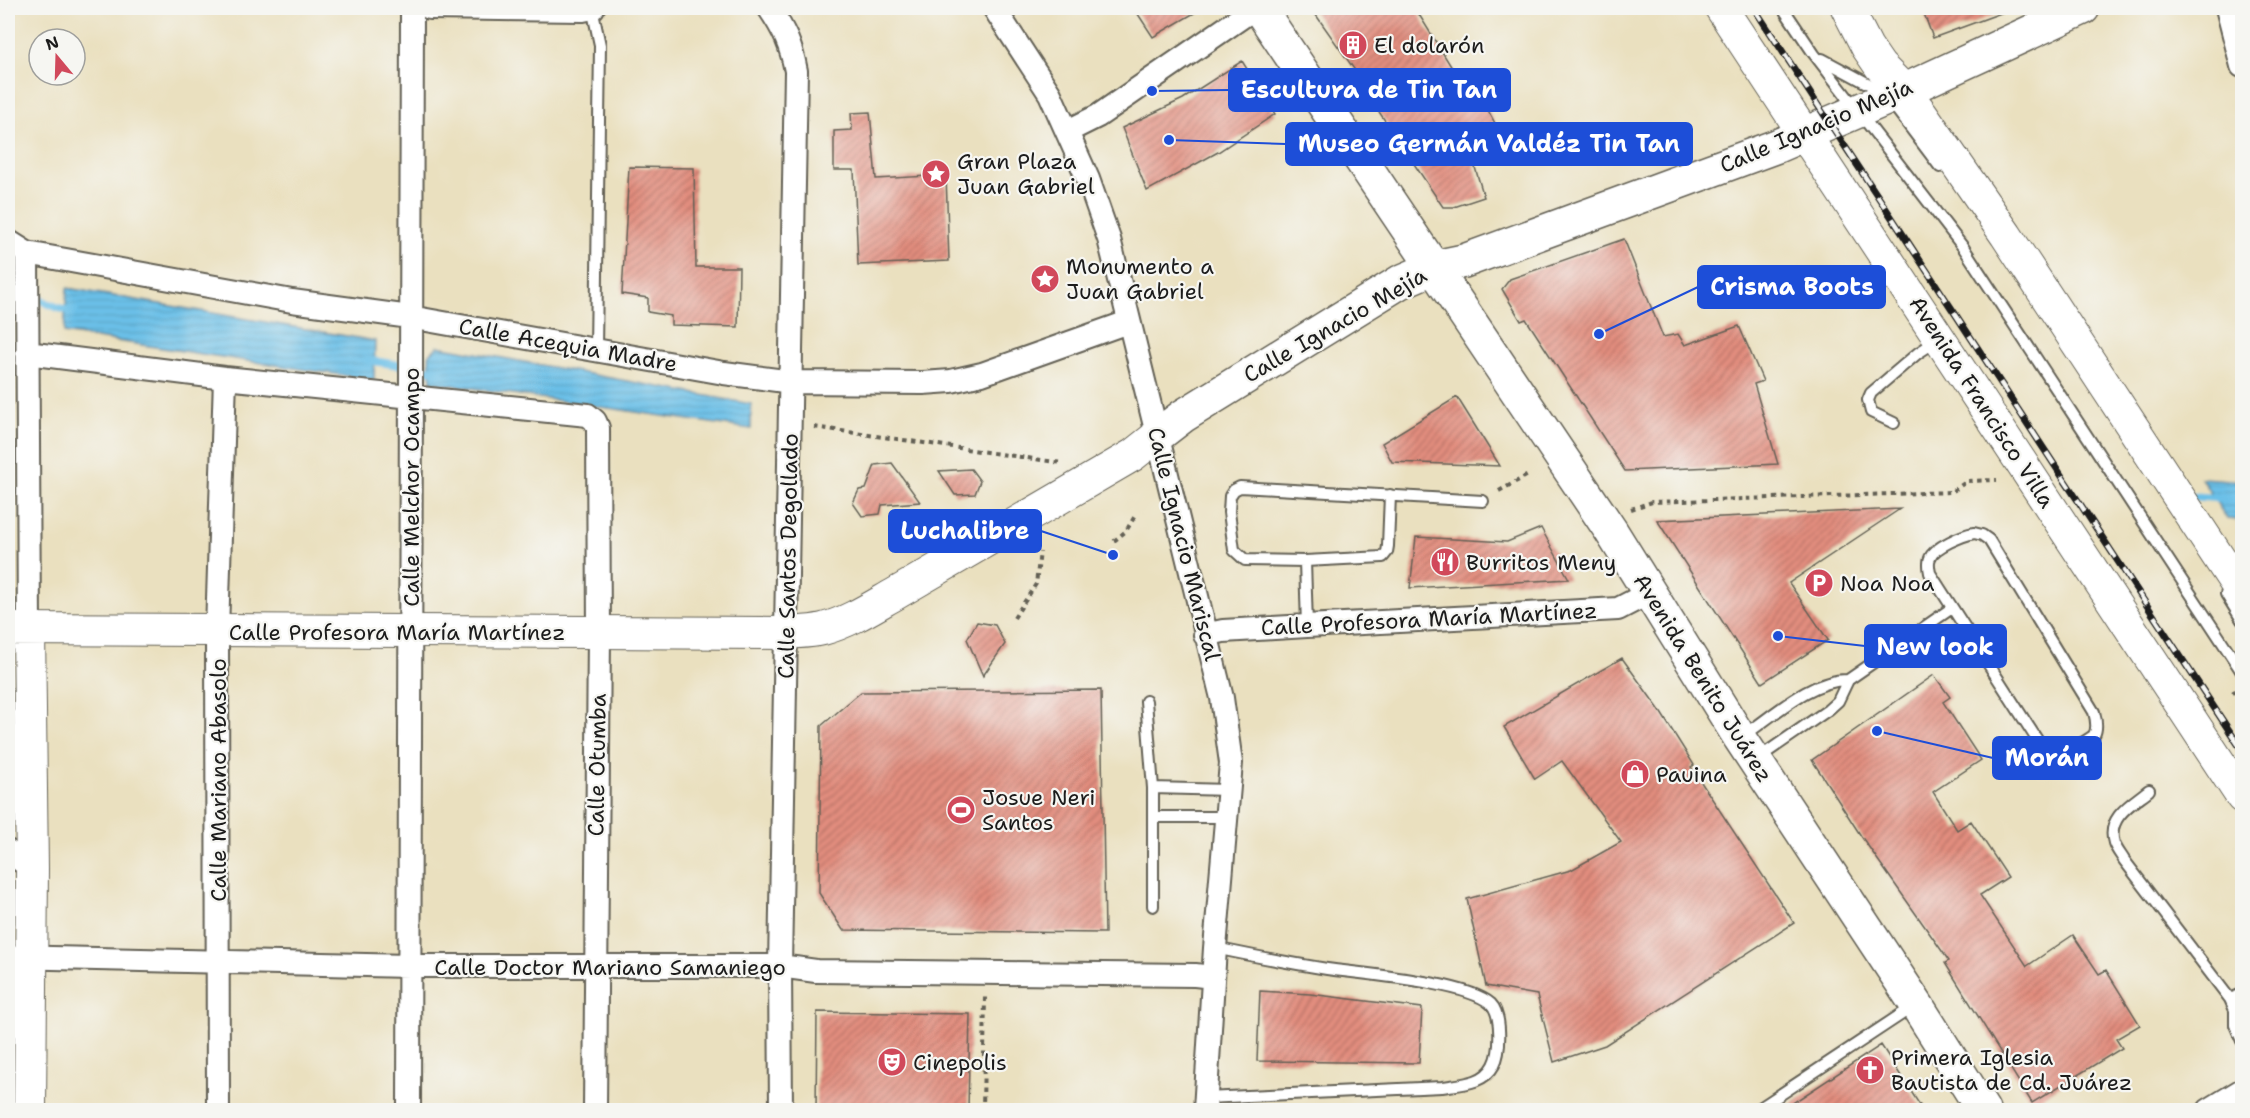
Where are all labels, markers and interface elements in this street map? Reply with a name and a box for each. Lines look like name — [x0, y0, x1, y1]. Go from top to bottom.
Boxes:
north arrow — [27, 27, 87, 87]
building icon: El dolarón — [1337, 29, 1369, 61]
text: N — [43, 31, 62, 55]
place label: El dolarón — [1374, 31, 1484, 60]
callout: Escultura de Tin Tan — [1229, 69, 1510, 111]
street label: Calle Ignacio Mejía — [1715, 72, 1917, 180]
text: Escultura de Tin Tan — [1241, 74, 1497, 106]
callout: Museo Germán Valdéz Tin Tan — [1286, 123, 1692, 165]
text: Museo Germán Valdéz Tin Tan — [1298, 128, 1680, 160]
place label: Gran Plaza Juan Gabriel — [957, 147, 1095, 201]
place icon: Gran Plaza Juan Gabriel — [920, 158, 952, 190]
place label: Monumento a Juan Gabriel — [1066, 252, 1214, 306]
street label: Calle Ignacio Mejía — [1238, 261, 1432, 389]
place icon: Monumento a Juan Gabriel — [1029, 263, 1061, 295]
callout: Crisma Boots — [1698, 266, 1885, 308]
text: Crisma Boots — [1710, 271, 1874, 303]
street label: Avenida Francisco Villa — [1903, 291, 2062, 514]
street label: Calle Acequia Madre — [457, 312, 679, 378]
street label: Calle Melchor Ocampo — [397, 367, 426, 607]
street label: Calle Ignacio Mariscal — [1141, 424, 1227, 664]
street label: Calle Santos Degollado — [771, 433, 805, 679]
callout: Luchalibre — [889, 510, 1041, 552]
text: Luchalibre — [901, 515, 1029, 547]
restaurant icon: Burritos Meny — [1429, 546, 1461, 578]
place label: Burritos Meny — [1466, 548, 1616, 577]
parking icon: Noa Noa — [1803, 567, 1835, 599]
street label: Avenida Benito Juárez — [1627, 568, 1779, 788]
place label: Noa Noa — [1840, 569, 1935, 598]
street label: Calle Profesora María Martínez — [1260, 596, 1598, 642]
street label: Calle Profesora María Martínez — [229, 618, 565, 647]
callout: New look — [1865, 625, 2006, 667]
text: New look — [1876, 631, 1994, 663]
street label: Calle Mariano Abasolo — [204, 658, 233, 902]
street label: Calle Otumba — [581, 693, 613, 837]
callout: Morán — [1993, 737, 2101, 779]
text: Morán — [2005, 742, 2089, 774]
shop icon: Pauina — [1619, 758, 1651, 790]
place label: Pauina — [1656, 760, 1727, 789]
place label: Josue Neri Santos — [982, 783, 1095, 837]
sports icon: Josue Neri Santos — [945, 794, 977, 826]
street label: Calle Doctor Mariano Samaniego — [434, 953, 786, 982]
place label: Primera Iglesia Bautista de Cd. Juárez — [1891, 1043, 2132, 1097]
theatre icon: Cinepolis — [876, 1046, 908, 1078]
place label: Cinepolis — [913, 1048, 1007, 1077]
church icon: Primera Iglesia Bautista de Cd. Juárez — [1854, 1054, 1886, 1086]

